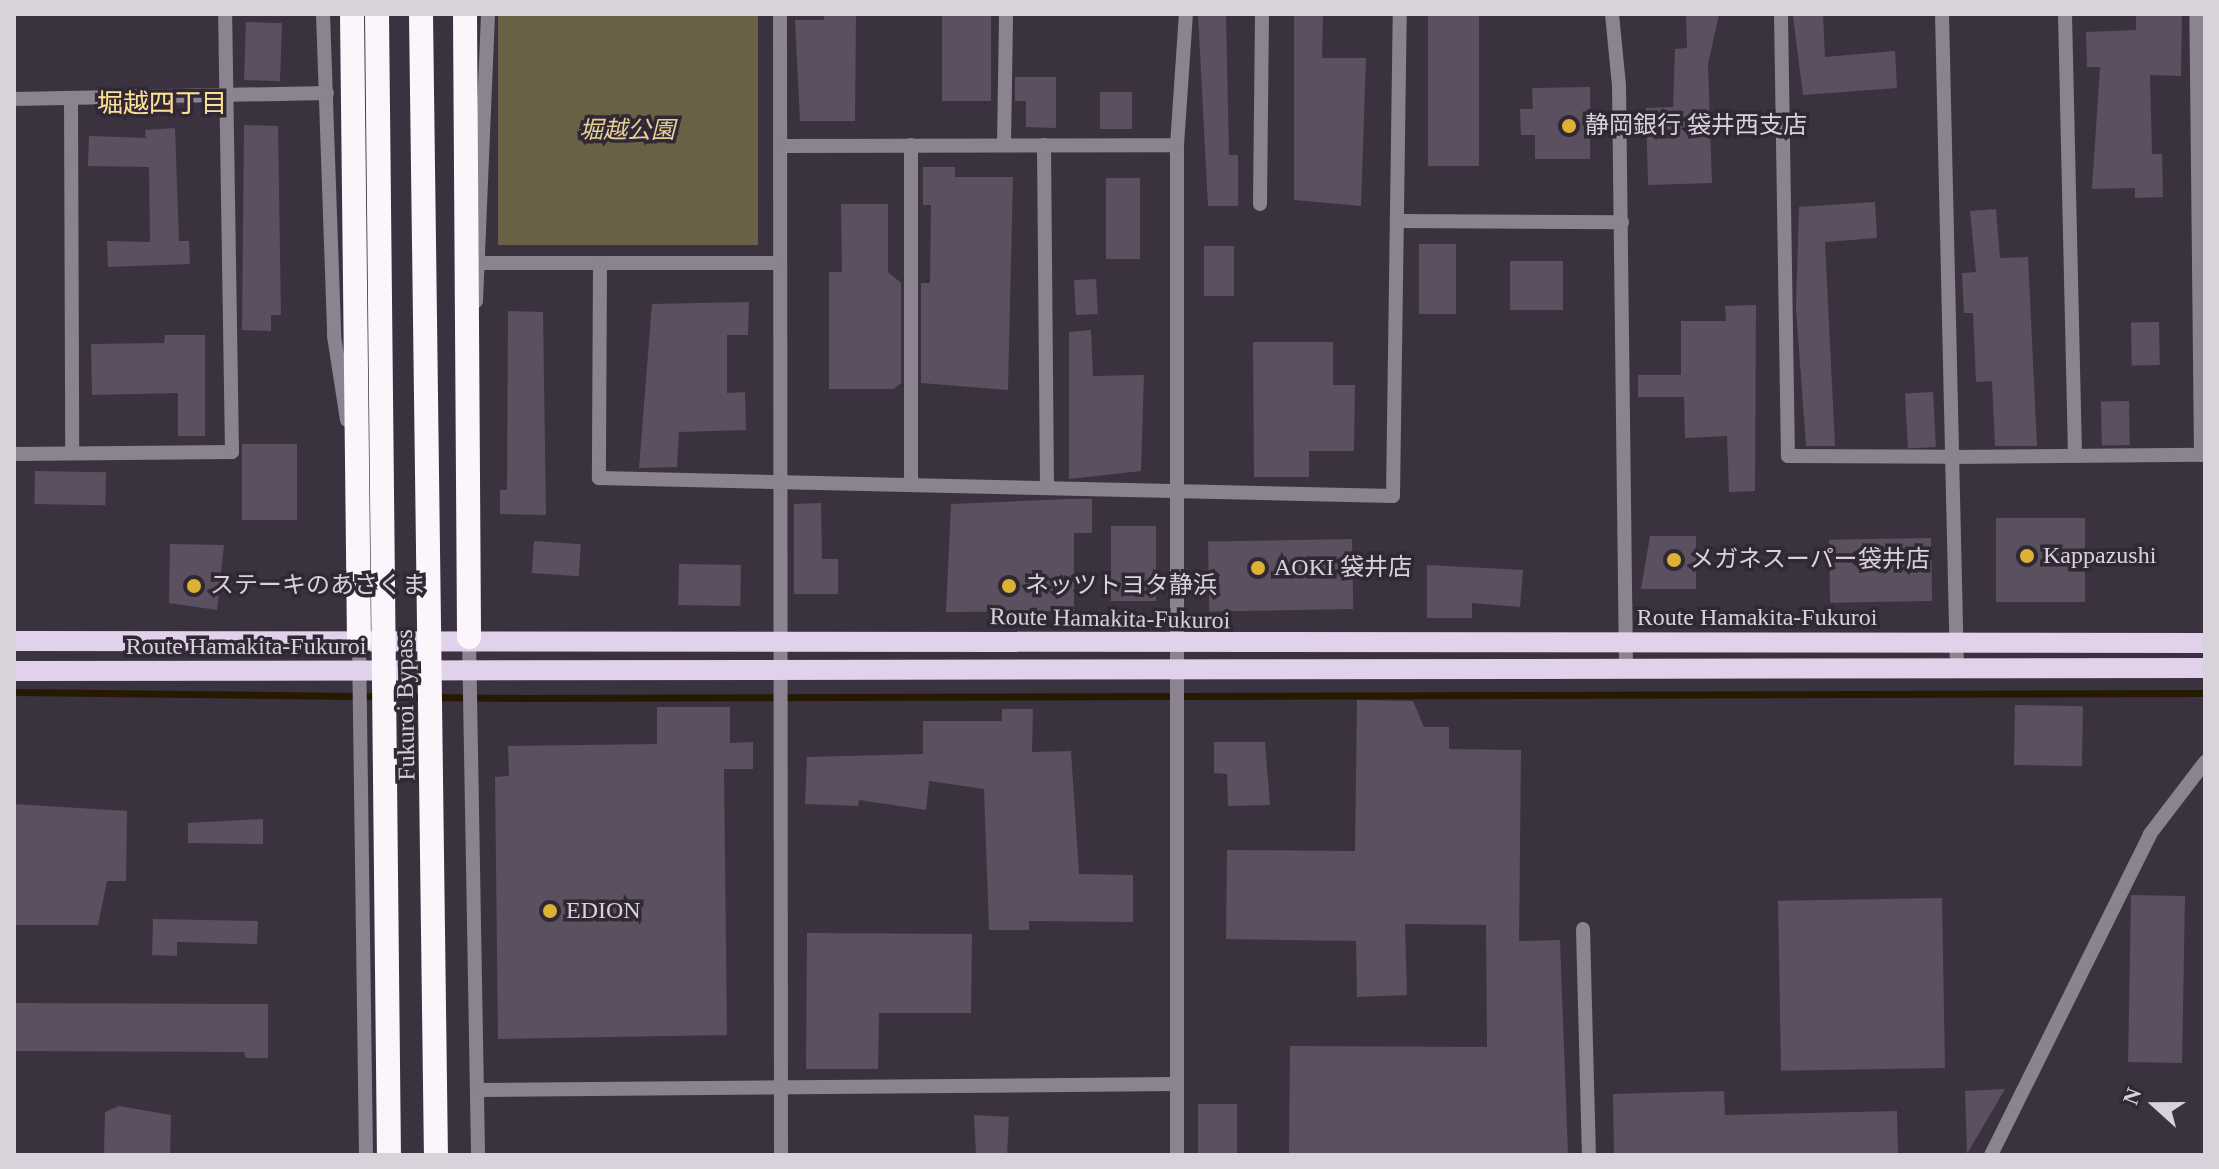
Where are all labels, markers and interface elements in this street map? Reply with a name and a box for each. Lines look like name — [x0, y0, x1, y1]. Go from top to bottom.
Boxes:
district label: 堀越四丁目 — [97, 88, 227, 120]
place label: 静岡銀行 袋井西支店 — [1585, 112, 1807, 140]
park label: 堀越公園 — [579, 117, 675, 145]
marker: 静岡銀行 袋井西支店 — [1560, 117, 1578, 135]
place label: Kappazushi — [2043, 542, 2156, 570]
place label: メガネスーパー袋井店 — [1690, 546, 1930, 574]
marker: Kappazushi — [2018, 547, 2036, 565]
marker: メガネスーパー袋井店 — [1665, 551, 1683, 569]
place label: AOKI 袋井店 — [1274, 554, 1412, 582]
marker: AOKI 袋井店 — [1249, 559, 1267, 577]
place label: ステーキのあさくま — [210, 572, 426, 600]
place label: ネッツトヨタ静浜 — [1025, 572, 1217, 600]
marker: ステーキのあさくま — [185, 577, 203, 595]
marker: ネッツトヨタ静浜 — [1000, 577, 1018, 595]
street label: Route Hamakita-Fukuroi — [989, 603, 1231, 635]
street label: Route Hamakita-Fukuroi — [1637, 604, 1877, 632]
street label: Fukuroi Bypass — [390, 629, 422, 781]
street label: Route Hamakita-Fukuroi — [126, 633, 366, 661]
place label: EDION — [566, 897, 641, 925]
marker: EDION — [541, 902, 559, 920]
north arrow — [2115, 1065, 2195, 1145]
text: N — [2118, 1084, 2147, 1108]

